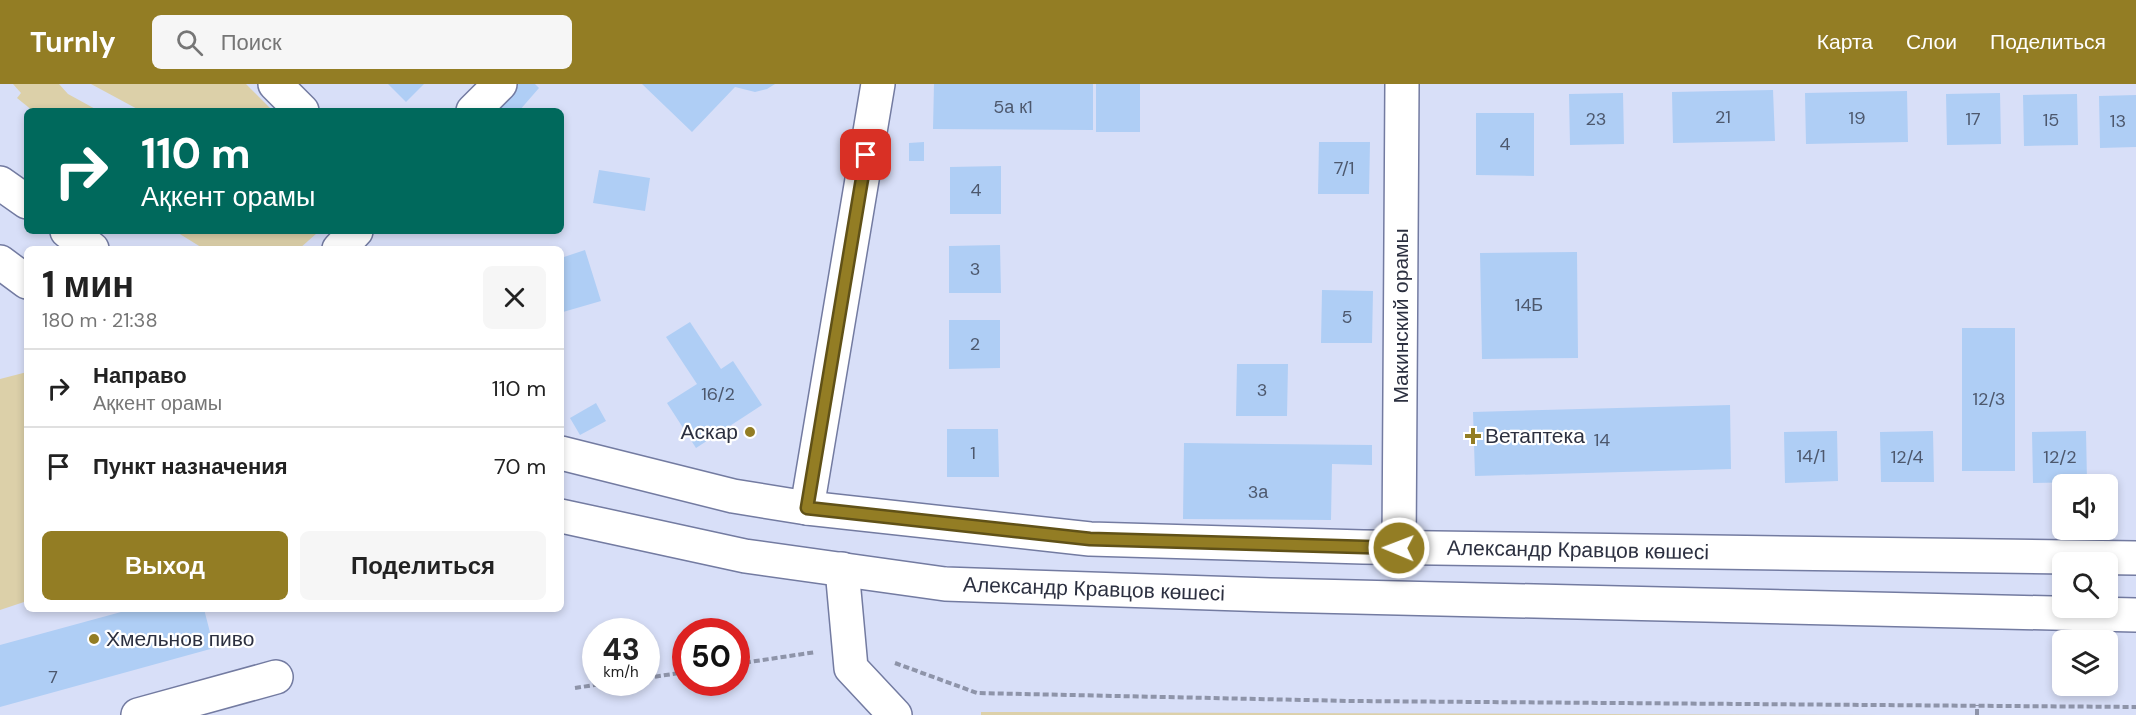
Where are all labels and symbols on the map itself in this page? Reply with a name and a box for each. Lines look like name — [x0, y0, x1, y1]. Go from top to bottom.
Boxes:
house number: 5а к1 — [993, 95, 1033, 119]
house number: 21 — [1715, 105, 1731, 129]
house number: 19 — [1849, 106, 1865, 130]
house number: 23 — [1585, 107, 1607, 131]
house number: 17 — [1965, 107, 1981, 131]
house number: 15 — [2043, 108, 2059, 132]
house number: 13 — [2110, 109, 2126, 133]
pin — [840, 129, 891, 180]
house number: 4 — [1500, 132, 1511, 156]
house number: 7/1 — [1334, 156, 1354, 180]
house number: 4 — [971, 178, 982, 202]
street label: Макинский орамы — [1387, 228, 1415, 404]
house number: 3 — [970, 257, 980, 281]
house number: 14Б — [1515, 293, 1543, 317]
house number: 5 — [1342, 305, 1352, 329]
house number: 2 — [970, 332, 980, 356]
house number: 3 — [1257, 378, 1267, 402]
house number: 16/2 — [701, 382, 735, 406]
house number: 12/3 — [1973, 387, 2005, 411]
place label: Аскар — [680, 418, 738, 446]
place label: Ветаптека — [1485, 422, 1585, 450]
marker: Аскар — [743, 425, 757, 439]
house number: 14 — [1594, 428, 1610, 452]
marker: Ветаптека — [1466, 429, 1480, 443]
house number: 1 — [970, 441, 976, 465]
house number: 14/1 — [1796, 444, 1826, 468]
house number: 12/4 — [1891, 445, 1923, 469]
house number: 12/2 — [2043, 445, 2077, 469]
house number: 3а — [1248, 480, 1269, 504]
position arrow — [1367, 516, 1431, 580]
street label: Александр Кравцов көшесі — [1447, 534, 1709, 566]
street label: Александр Кравцов көшесі — [962, 570, 1226, 608]
speed limit sign: 50 — [672, 618, 750, 696]
place label: Хмельнов пиво — [106, 625, 254, 653]
marker: Хмельнов пиво — [87, 632, 101, 646]
house number: 7 — [48, 665, 58, 689]

